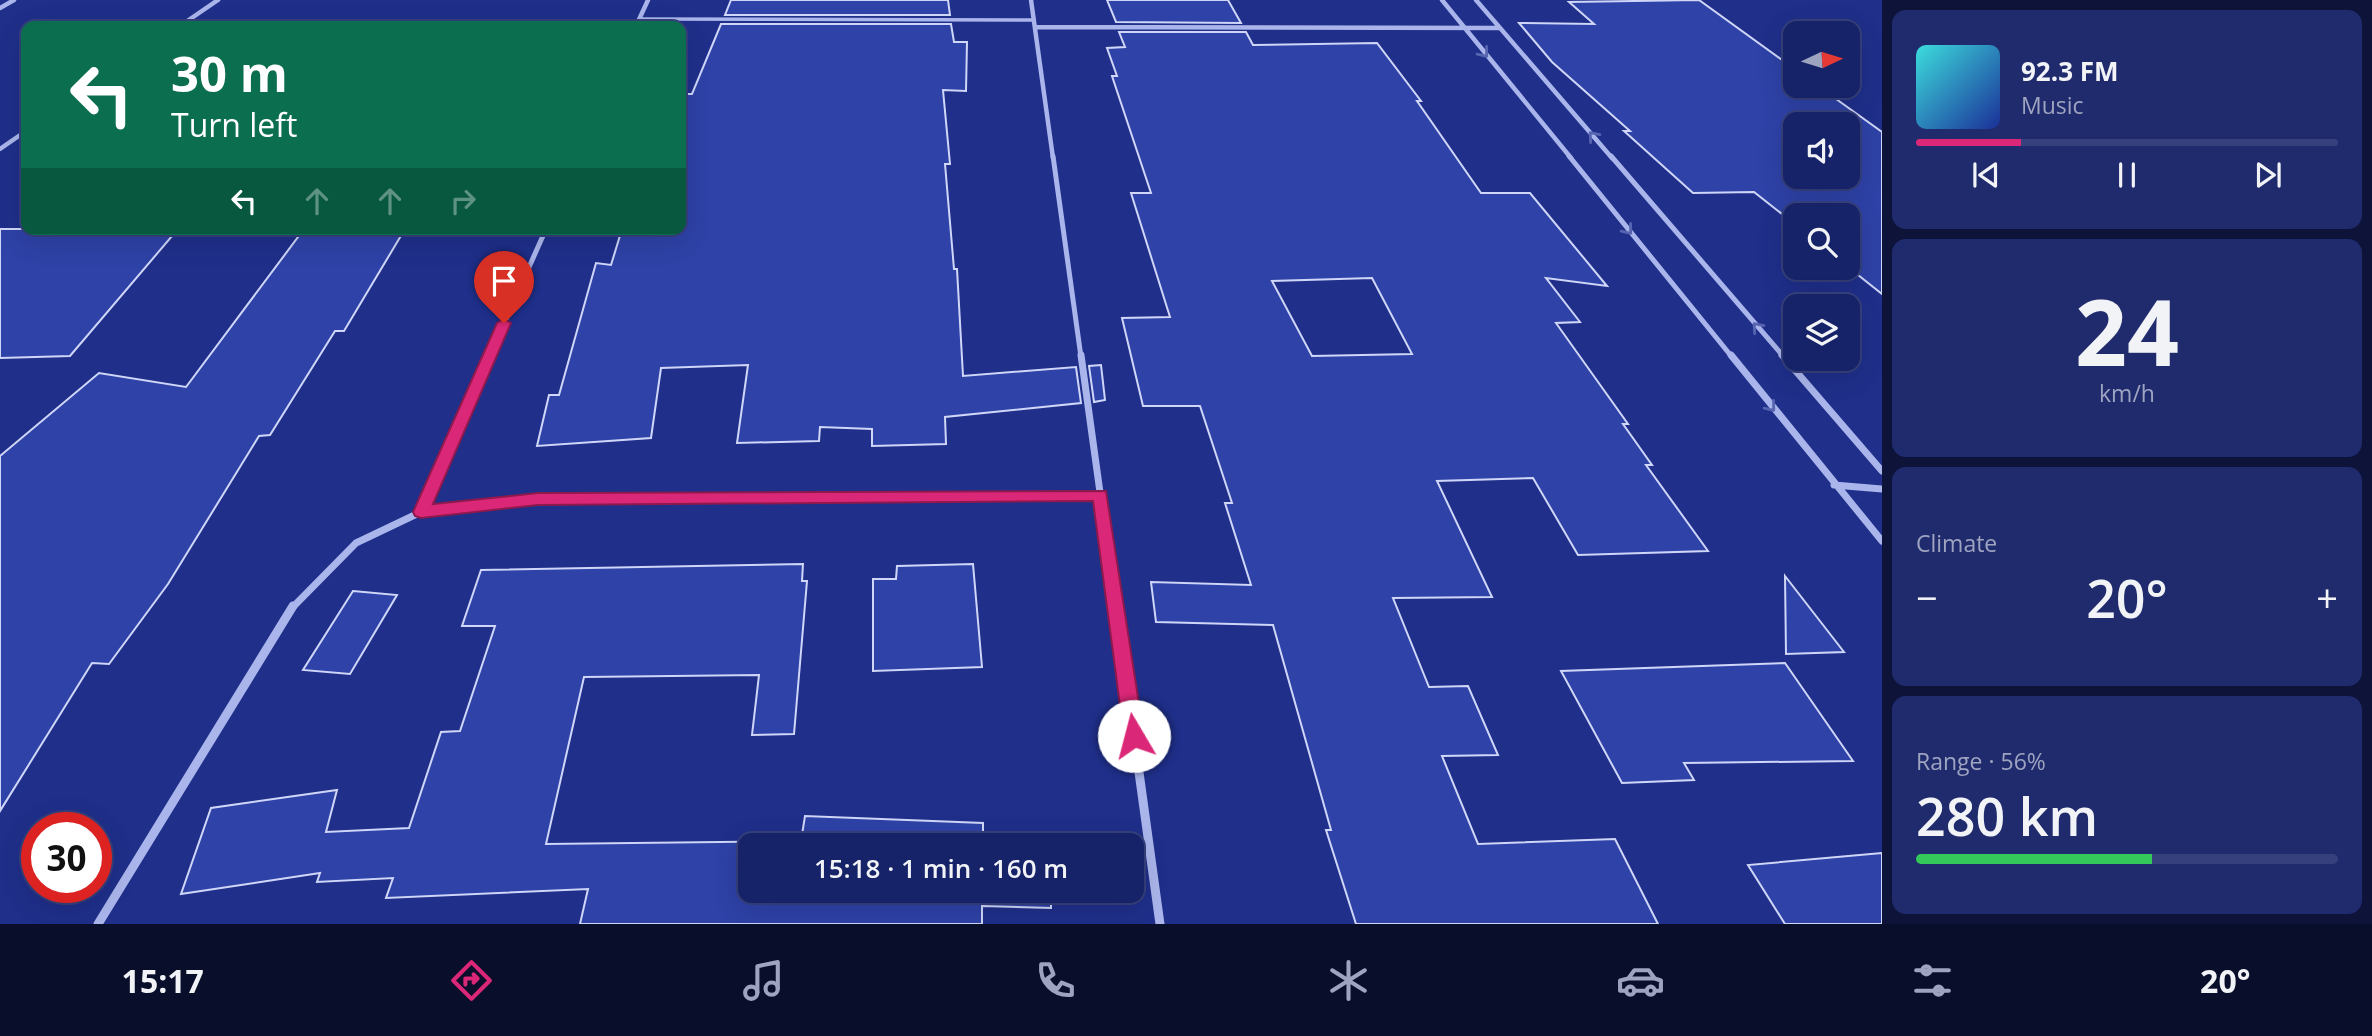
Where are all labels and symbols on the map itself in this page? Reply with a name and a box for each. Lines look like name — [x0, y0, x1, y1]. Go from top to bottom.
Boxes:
north arrow — [1783, 21, 1860, 98]
one-way arrow — [1476, 46, 1489, 58]
one-way arrow — [1589, 131, 1601, 144]
one-way arrow — [1619, 223, 1632, 235]
pin — [474, 251, 534, 323]
one-way arrow — [1753, 322, 1765, 335]
one-way arrow — [1762, 399, 1775, 411]
position arrow — [1097, 699, 1171, 773]
speed limit sign: 30 — [21, 812, 112, 903]

